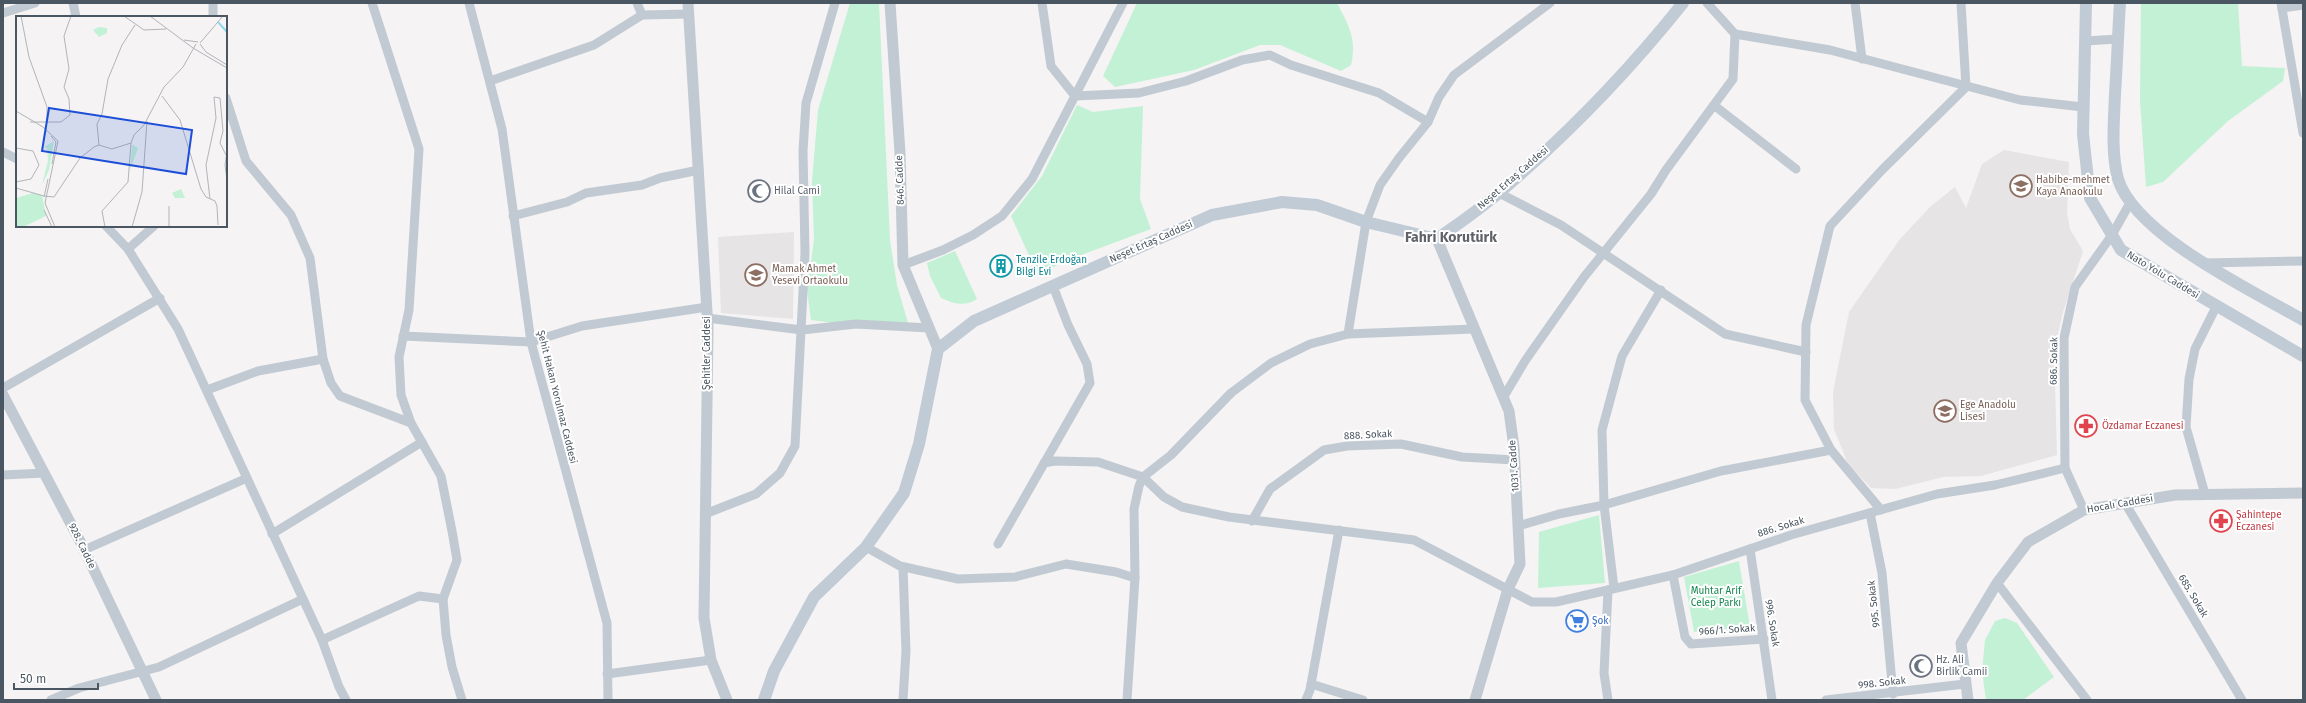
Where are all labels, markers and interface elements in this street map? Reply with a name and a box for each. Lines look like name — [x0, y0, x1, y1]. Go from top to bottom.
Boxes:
inset map — [16, 16, 227, 227]
street label: Neşet Ertaş Caddesi — [1475, 144, 1551, 212]
street label: 846. Cadde — [893, 155, 907, 205]
school or university icon: Habibe-mehmet Kaya Anaokulu — [2008, 173, 2034, 199]
place label: Habibe-mehmet Kaya Anaokulu — [2036, 174, 2110, 198]
mosque icon: Hilal Cami — [746, 178, 772, 204]
place label: Hilal Cami — [774, 185, 820, 197]
street label: Neşet Ertaş Caddesi — [1108, 218, 1195, 266]
district label: Fahri Korutürk — [1405, 229, 1497, 246]
street label: Nato Yolu Caddesi — [2125, 249, 2201, 301]
building icon: Tenzile Erdoğan Bilgi Evi — [988, 253, 1014, 279]
place label: Tenzile Erdoğan Bilgi Evi — [1016, 254, 1087, 278]
school or university icon: Mamak Ahmet Yesevi Ortaokulu — [743, 262, 769, 288]
place label: Mamak Ahmet Yesevi Ortaokulu — [772, 263, 848, 287]
street label: Şehitler Caddesi — [701, 316, 713, 390]
street label: Şehit Hakan Yorulmaz Caddesi — [535, 329, 579, 465]
street label: 686. Sokak — [2048, 336, 2060, 385]
school or university icon: Ege Anadolu Lisesi — [1932, 398, 1958, 424]
place label: Ege Anadolu Lisesi — [1960, 399, 2016, 423]
pharmacy icon: Özdamar Eczanesi — [2073, 413, 2099, 439]
place label: Özdamar Eczanesi — [2102, 418, 2184, 432]
street label: 888. Sokak — [1344, 428, 1393, 442]
street label: 1031. Cadde — [1506, 440, 1522, 492]
street label: Hocalı Caddesi — [2086, 492, 2154, 516]
pharmacy icon: Şahintepe Eczanesi — [2208, 508, 2234, 534]
place label: Şahintepe Eczanesi — [2236, 509, 2282, 533]
street label: 886. Sokak — [1756, 514, 1807, 540]
street label: 928. Cadde — [66, 521, 98, 571]
street label: 685. Sokak — [2176, 572, 2211, 620]
street label: 995. Sokak — [1865, 579, 1882, 628]
park label: Muhtar Arif Celep Parkı — [1691, 585, 1742, 609]
street label: 996. Sokak — [1762, 599, 1782, 648]
supermarket icon: Şok — [1564, 608, 1590, 634]
place label: Şok — [1592, 615, 1609, 627]
street label: 966/1. Sokak — [1698, 622, 1756, 638]
mosque icon: Hz. Ali Birlik Camii — [1908, 653, 1934, 679]
place label: Hz. Ali Birlik Camii — [1936, 654, 1988, 678]
scale bar — [14, 665, 98, 691]
text: 50 m — [20, 672, 46, 686]
street label: 998. Sokak — [1858, 674, 1907, 691]

